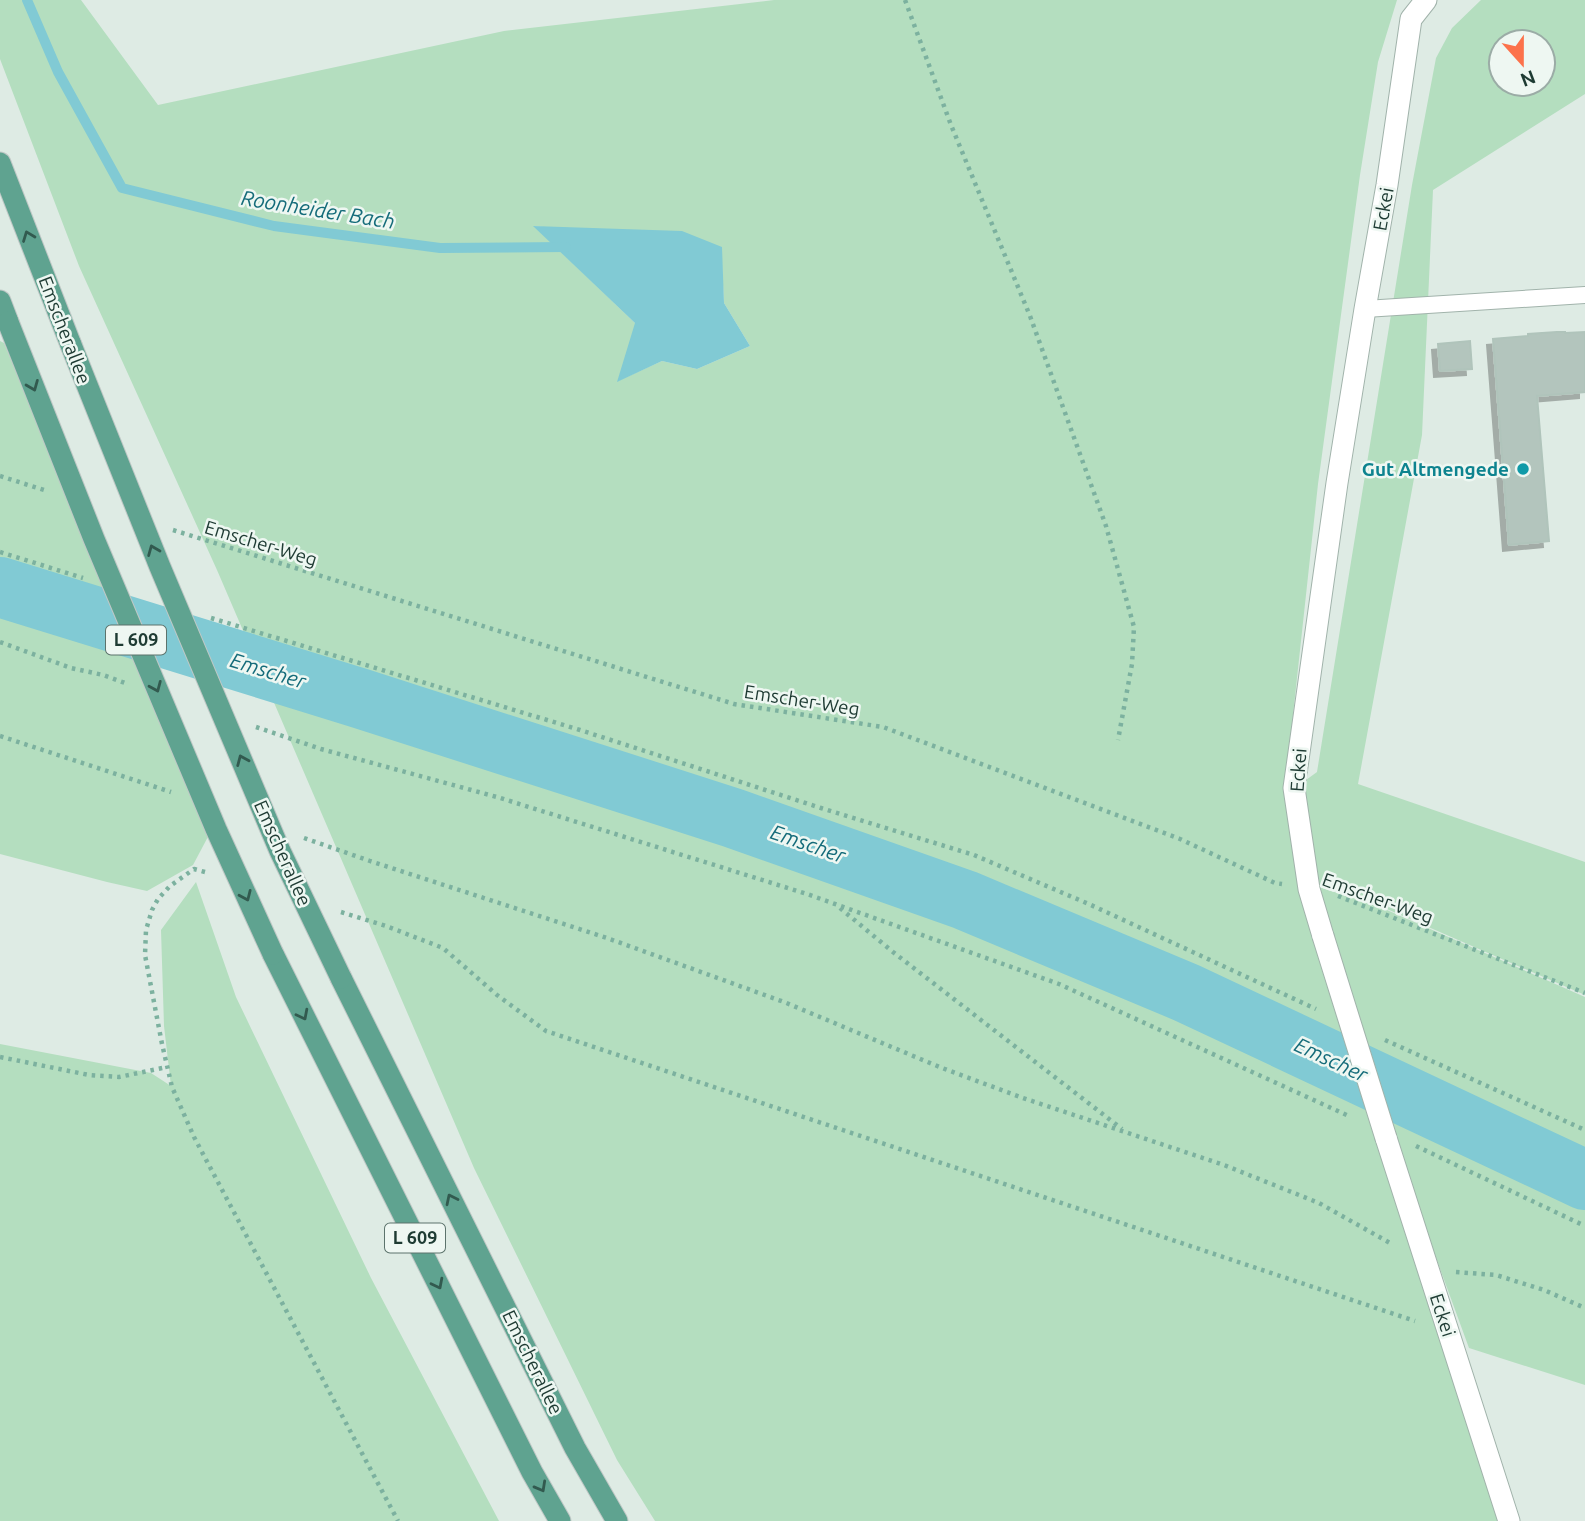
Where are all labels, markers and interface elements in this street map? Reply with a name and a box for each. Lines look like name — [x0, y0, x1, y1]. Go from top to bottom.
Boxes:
north arrow — [1487, 28, 1557, 98]
text: N — [1518, 66, 1539, 92]
water label: Roonheider Bach — [240, 185, 397, 233]
street label: Eckei — [1368, 185, 1398, 233]
one-way arrow — [23, 230, 37, 242]
street label: Emscherallee — [34, 273, 96, 387]
one-way arrow — [24, 379, 38, 391]
place label: Gut Altmengede — [1362, 458, 1509, 480]
marker: Gut Altmengede — [1515, 461, 1531, 477]
street label: Emscher-Weg — [202, 515, 320, 571]
one-way arrow — [148, 545, 162, 557]
road number: L 609 — [106, 626, 166, 654]
water label: Emscher — [228, 647, 310, 693]
one-way arrow — [148, 680, 162, 692]
street label: Emscher-Weg — [743, 680, 861, 720]
street label: Eckei — [1285, 747, 1311, 793]
one-way arrow — [236, 755, 250, 767]
street label: Emscherallee — [250, 797, 316, 909]
water label: Emscher — [768, 819, 850, 867]
street label: Emscher-Weg — [1319, 868, 1437, 928]
one-way arrow — [238, 888, 252, 901]
one-way arrow — [295, 1008, 309, 1020]
water label: Emscher — [1291, 1032, 1373, 1087]
one-way arrow — [446, 1194, 460, 1206]
road number: L 609 — [385, 1224, 445, 1252]
one-way arrow — [429, 1277, 443, 1289]
street label: Eckei — [1426, 1291, 1460, 1339]
street label: Emscherallee — [498, 1306, 568, 1418]
one-way arrow — [533, 1480, 546, 1492]

